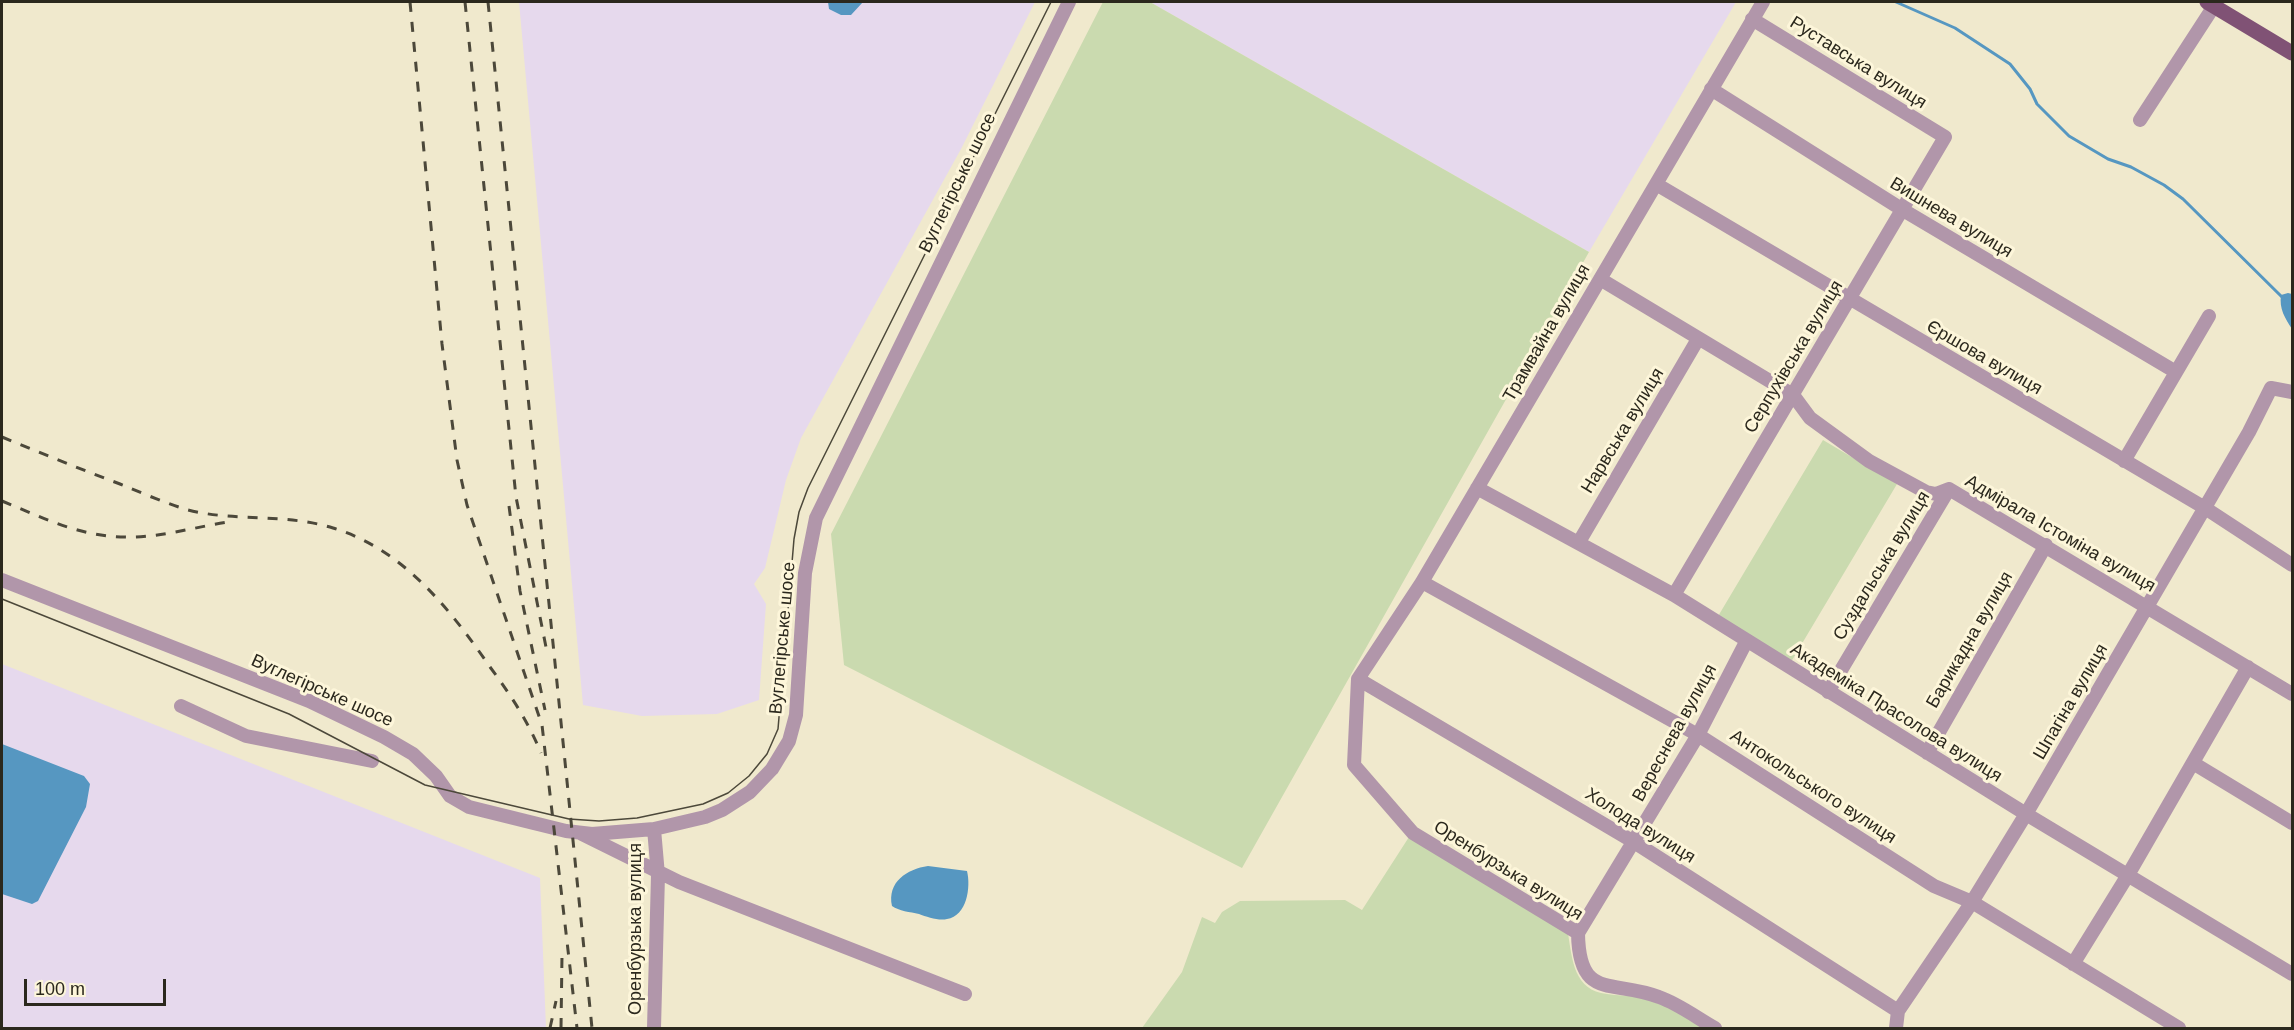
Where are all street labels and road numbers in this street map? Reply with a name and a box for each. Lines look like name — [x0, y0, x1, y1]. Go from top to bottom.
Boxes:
street label: Руставська вулиця — [1786, 12, 1930, 114]
street label: Вуглегірське шосе — [915, 110, 1001, 256]
street label: Вишнева вулиця — [1886, 173, 2016, 263]
street label: Трамвайна вулиця — [1499, 260, 1595, 406]
street label: Серпухівська вулиця — [1740, 277, 1848, 437]
street label: Єршова вулиця — [1922, 316, 2046, 400]
street label: Нарвська вулиця — [1577, 364, 1669, 498]
street label: Адмірала Істоміна вулиця — [1961, 471, 2159, 597]
street label: Суздальська вулиця — [1829, 487, 1935, 645]
street label: Вуглегірське шосе — [766, 561, 800, 715]
street label: Барикадна вулиця — [1922, 568, 2018, 712]
street label: Академіка Прасолова вулиця — [1786, 639, 2006, 787]
street label: Шпагіна вулиця — [2029, 640, 2113, 764]
street label: Вуглегірське шосе — [248, 650, 396, 732]
street label: Вереснева вулиця — [1628, 661, 1722, 805]
street label: Антокольського вулиця — [1726, 725, 1900, 849]
street label: Холода вулиця — [1581, 784, 1699, 868]
street label: Оренбурзька вулиця — [1429, 816, 1587, 926]
street label: Оренбурзька вулиця — [625, 843, 647, 1015]

